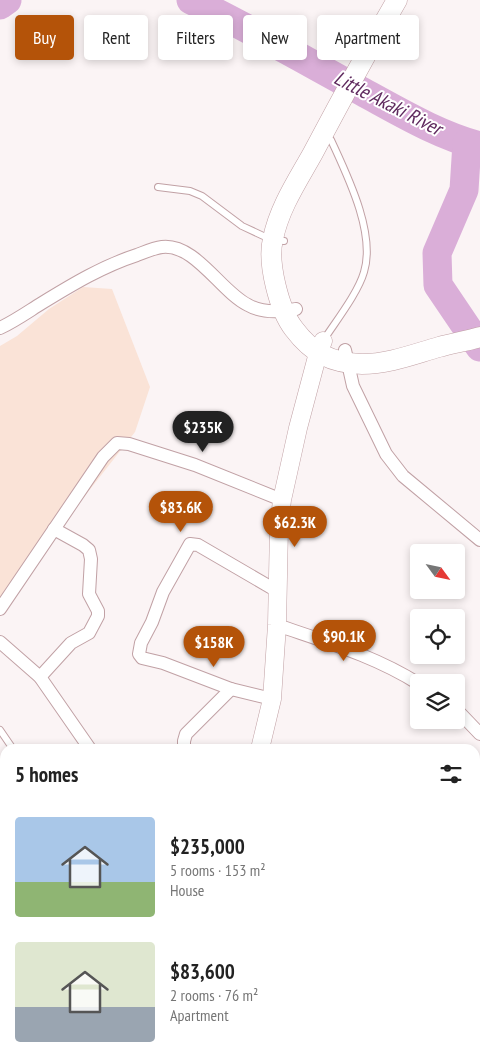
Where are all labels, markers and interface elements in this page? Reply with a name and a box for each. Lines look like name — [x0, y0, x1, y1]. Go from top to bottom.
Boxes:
chip: Buy — [15, 15, 74, 60]
chip: Rent — [84, 15, 148, 60]
chip: Filters — [158, 15, 233, 60]
chip: New — [243, 15, 307, 60]
chip: Apartment — [317, 15, 419, 60]
water label: Little Akaki River — [330, 65, 448, 142]
pin: $235K — [168, 410, 238, 453]
text: $235K — [184, 417, 222, 437]
pin: $83.6K — [140, 490, 222, 533]
text: $83.6K — [160, 497, 202, 517]
pin: $62.3K — [254, 506, 336, 548]
text: $62.3K — [274, 512, 316, 532]
north arrow — [410, 544, 465, 599]
map controls — [410, 544, 465, 729]
button: locate — [410, 609, 465, 664]
pin: $90.1K — [303, 620, 385, 662]
pin: $158K — [179, 626, 249, 668]
text: $90.1K — [323, 626, 365, 646]
text: $158K — [195, 632, 233, 652]
button: layers — [410, 674, 465, 729]
icon: filters — [437, 760, 465, 788]
text: 5 homes — [15, 761, 78, 788]
text: $235,000 — [170, 833, 245, 860]
icon: home — [55, 837, 115, 897]
text: 5 rooms · 153 m² — [170, 860, 266, 880]
text: House — [170, 880, 204, 900]
text: $83,600 — [170, 958, 235, 985]
icon: home — [55, 962, 115, 1022]
text: 2 rooms · 76 m² — [170, 985, 258, 1005]
text: Apartment — [170, 1005, 229, 1025]

